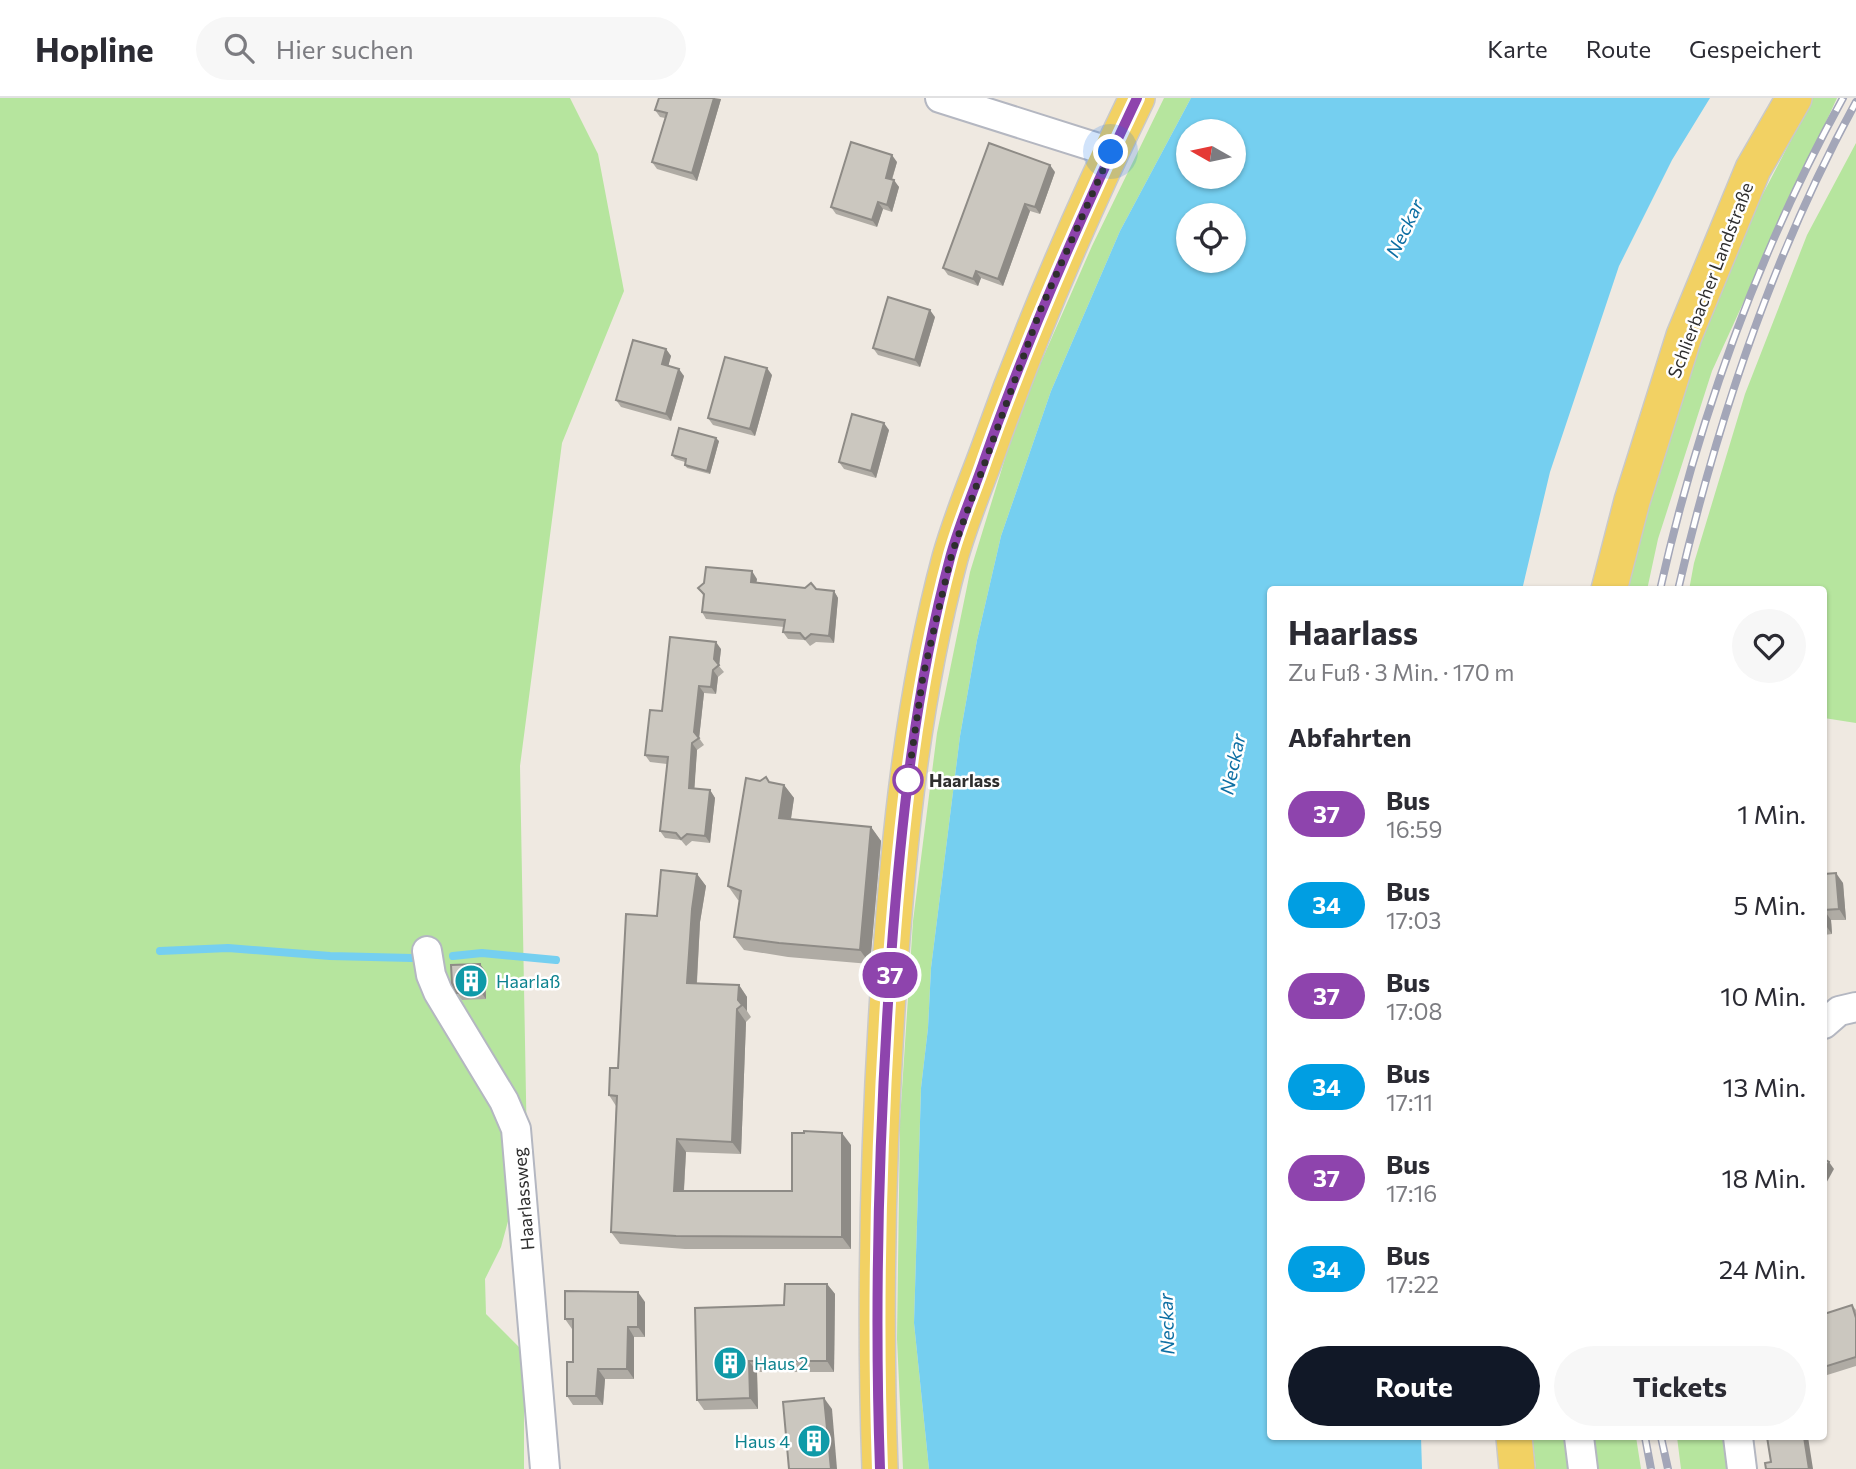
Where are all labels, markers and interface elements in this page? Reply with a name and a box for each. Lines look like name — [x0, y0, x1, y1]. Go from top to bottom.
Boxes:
search box — [196, 17, 686, 80]
text: Hopline — [35, 28, 154, 69]
icon: search — [220, 29, 258, 67]
text: Hier suchen — [276, 33, 414, 64]
text: Karte — [1487, 34, 1548, 63]
text: Route — [1586, 34, 1651, 63]
text: Gespeichert — [1689, 34, 1821, 63]
north arrow — [1176, 119, 1246, 189]
map controls — [1176, 119, 1246, 273]
your location — [1093, 134, 1128, 169]
street label: Schlierbacher Landstraße — [1662, 179, 1758, 381]
water label: Neckar — [1380, 194, 1428, 261]
button: locate — [1176, 203, 1246, 273]
button: heart — [1732, 609, 1806, 683]
text: Haarlass — [1288, 611, 1418, 652]
text: Zu Fuß · 3 Min. · 170 m — [1288, 658, 1514, 686]
text: Abfahrten — [1288, 721, 1411, 752]
water label: Neckar — [1214, 730, 1250, 796]
marker: Haarlass — [893, 765, 923, 795]
place label: Haarlass — [929, 769, 1000, 791]
text: Bus — [1386, 784, 1430, 815]
text: 1 Min. — [1737, 798, 1806, 829]
text: 37 — [1313, 799, 1340, 828]
text: 16:59 — [1386, 815, 1442, 843]
text: Bus — [1386, 875, 1430, 906]
text: 5 Min. — [1733, 889, 1806, 920]
text: 34 — [1312, 890, 1341, 919]
text: 17:03 — [1386, 906, 1441, 934]
line badge: 37 — [858, 952, 922, 998]
text: 37 — [877, 960, 903, 989]
building icon: Haarlaß — [452, 962, 490, 1000]
text: Bus — [1386, 966, 1430, 997]
place label: Haarlaß — [496, 970, 560, 992]
text: 10 Min. — [1720, 980, 1806, 1011]
text: 37 — [1313, 981, 1340, 1010]
text: 17:08 — [1386, 997, 1442, 1025]
text: Bus — [1386, 1057, 1430, 1088]
text: 13 Min. — [1722, 1071, 1806, 1102]
text: 34 — [1312, 1072, 1341, 1101]
text: 17:11 — [1386, 1088, 1433, 1116]
street label: Haarlassweg — [508, 1146, 538, 1251]
text: Bus — [1386, 1148, 1430, 1179]
text: 18 Min. — [1722, 1162, 1806, 1193]
text: 37 — [1313, 1163, 1340, 1192]
text: 17:16 — [1386, 1179, 1437, 1207]
text: Bus — [1386, 1239, 1430, 1270]
text: 24 Min. — [1719, 1253, 1806, 1284]
text: 34 — [1312, 1254, 1341, 1283]
text: 17:22 — [1386, 1270, 1439, 1298]
water label: Neckar — [1153, 1291, 1179, 1355]
building icon: Haus 2 — [711, 1344, 749, 1382]
button: Route — [1288, 1346, 1540, 1426]
button: Tickets — [1554, 1346, 1806, 1426]
place label: Haus 2 — [754, 1352, 809, 1374]
building icon: Haus 4 — [795, 1422, 833, 1460]
place label: Haus 4 — [735, 1430, 790, 1452]

